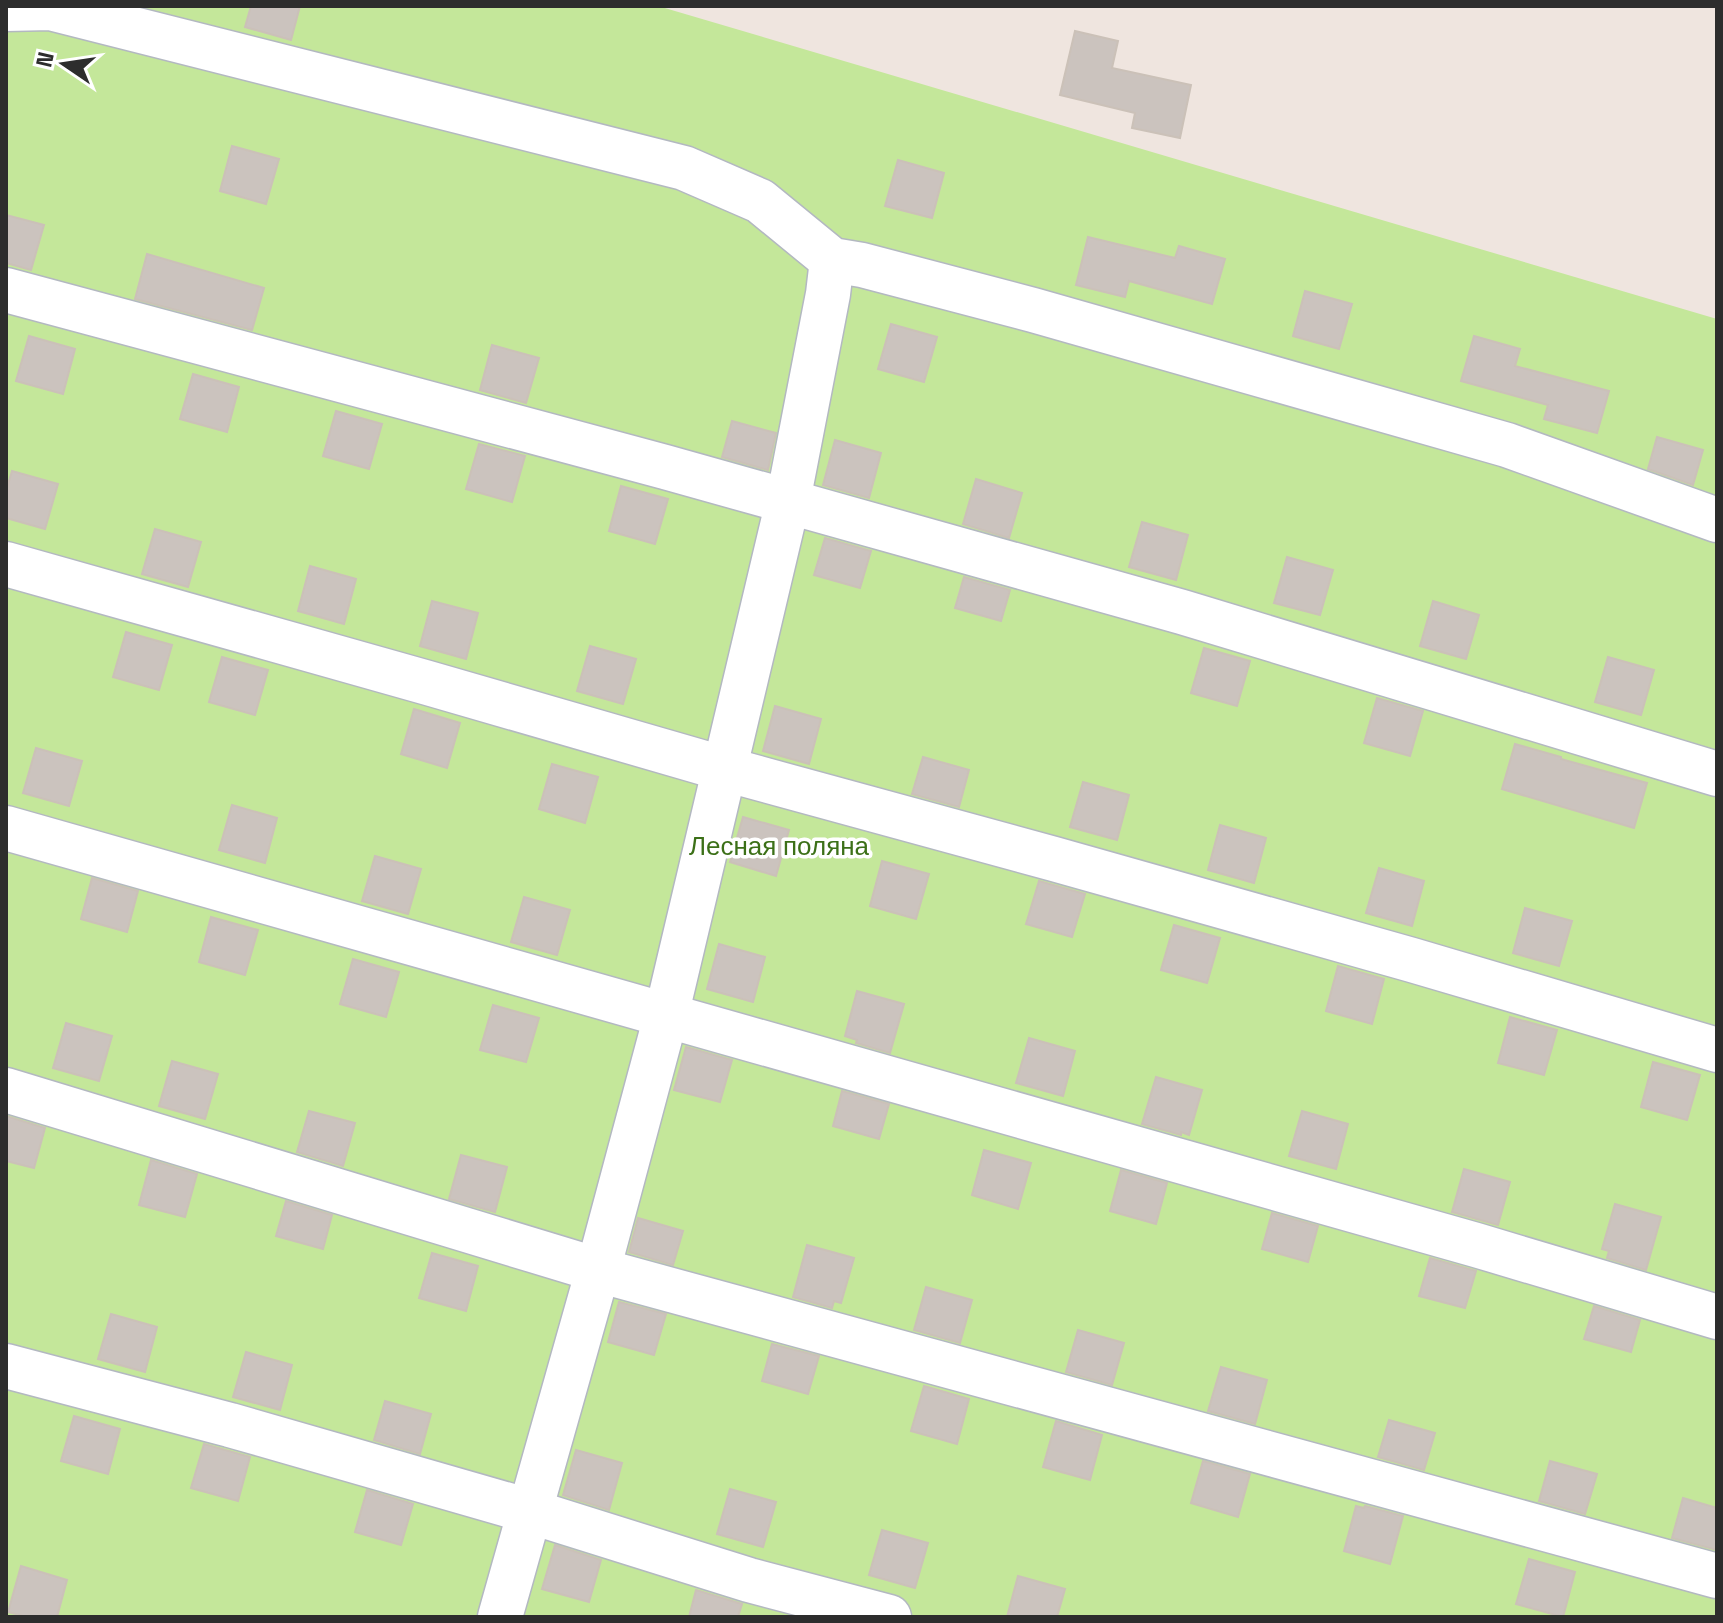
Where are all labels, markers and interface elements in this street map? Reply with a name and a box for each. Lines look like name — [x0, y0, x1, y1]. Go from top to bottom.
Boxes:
north arrow — [24, 24, 104, 104]
text: N — [29, 49, 60, 70]
park label: Лесная поляна — [689, 829, 870, 863]

